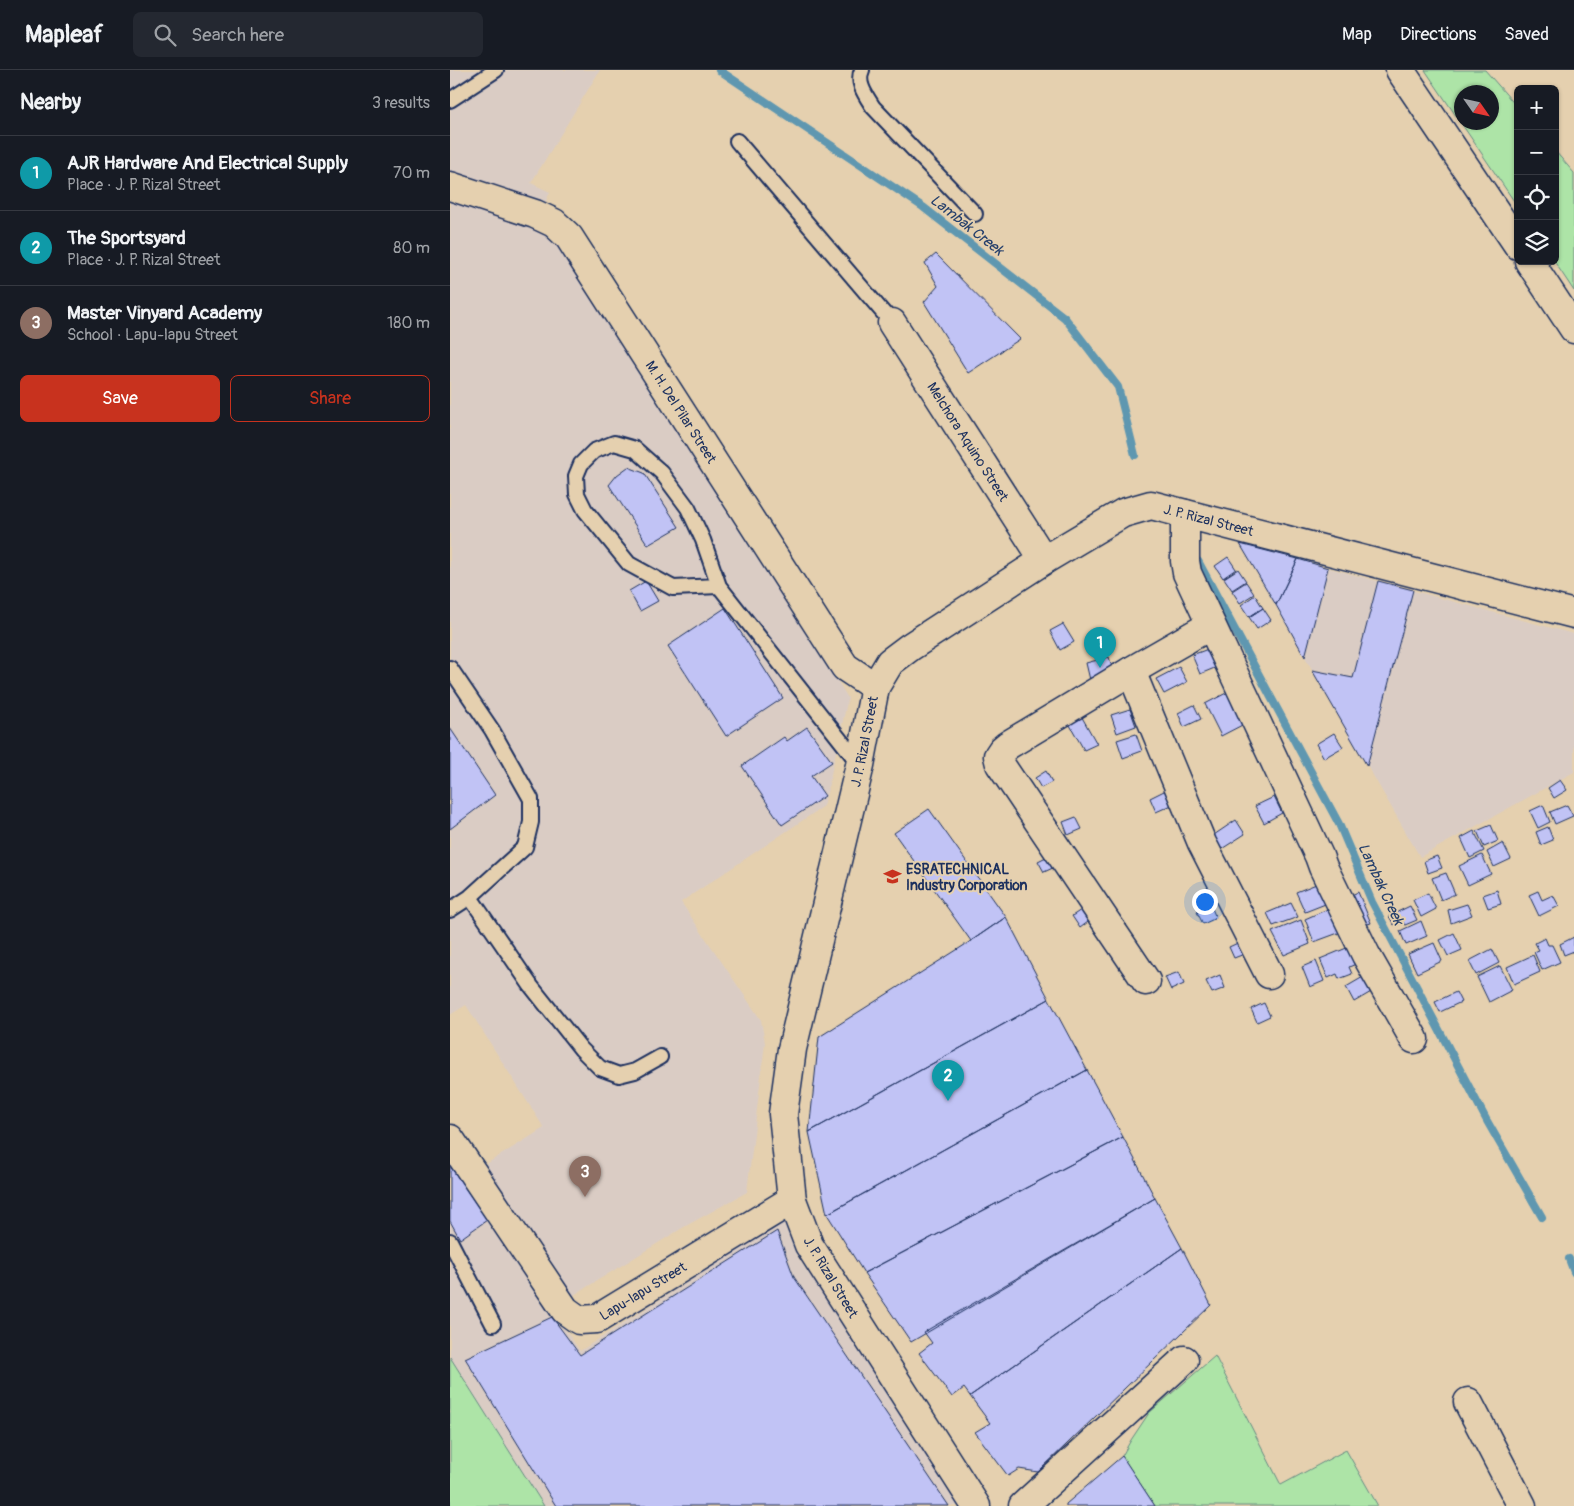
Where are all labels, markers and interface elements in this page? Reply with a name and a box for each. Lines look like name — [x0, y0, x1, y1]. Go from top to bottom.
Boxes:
search box — [133, 12, 483, 57]
text: Mapleaf — [25, 20, 103, 49]
icon: search — [151, 21, 179, 49]
text: Search here — [191, 23, 284, 47]
text: Map — [1342, 23, 1372, 46]
text: Directions — [1400, 23, 1476, 46]
text: Saved — [1504, 23, 1549, 46]
north arrow — [1454, 85, 1499, 130]
map controls — [1514, 85, 1559, 265]
button: + — [1514, 85, 1559, 130]
text: Nearby — [20, 89, 81, 116]
text: 3 results — [372, 93, 430, 113]
button: − — [1514, 130, 1559, 175]
text: AJR Hardware And Electrical Supply — [67, 151, 348, 175]
text: 1 — [33, 163, 39, 183]
text: 70 m — [393, 163, 430, 183]
text: Place · J. P. Rizal Street — [67, 175, 220, 195]
button: locate — [1514, 175, 1559, 220]
water label: Lambak Creek — [926, 191, 1009, 261]
button: layers — [1514, 220, 1559, 265]
text: The Sportsyard — [67, 226, 186, 250]
text: 2 — [32, 238, 40, 258]
text: 80 m — [393, 238, 430, 258]
text: Place · J. P. Rizal Street — [67, 250, 220, 270]
text: Master Vinyard Academy — [67, 301, 262, 325]
text: 3 — [32, 313, 40, 333]
text: 180 m — [387, 313, 430, 333]
text: School · Lapu-lapu Street — [67, 325, 238, 345]
street label: M. H. Del Pilar Street — [642, 358, 720, 467]
button: Save — [20, 375, 220, 422]
button: Share — [230, 375, 430, 422]
street label: Melchora Aquino Street — [923, 379, 1012, 505]
street label: J. P. Rizal Street — [1162, 501, 1256, 540]
pin: 1 — [1084, 627, 1116, 668]
street label: J. P. Rizal Street — [847, 694, 882, 789]
water label: Lambak Creek — [1353, 840, 1408, 930]
place label: ESRATECHNICAL Industry Corporation — [906, 861, 1028, 894]
school or university icon: ESRATECHNICAL Industry Corporation — [882, 867, 902, 887]
your location — [1192, 889, 1218, 915]
pin: 2 — [932, 1060, 964, 1101]
pin: 3 — [569, 1156, 601, 1197]
street label: J. P. Rizal Street — [800, 1233, 862, 1321]
street label: Lapu-lapu Street — [597, 1258, 690, 1324]

